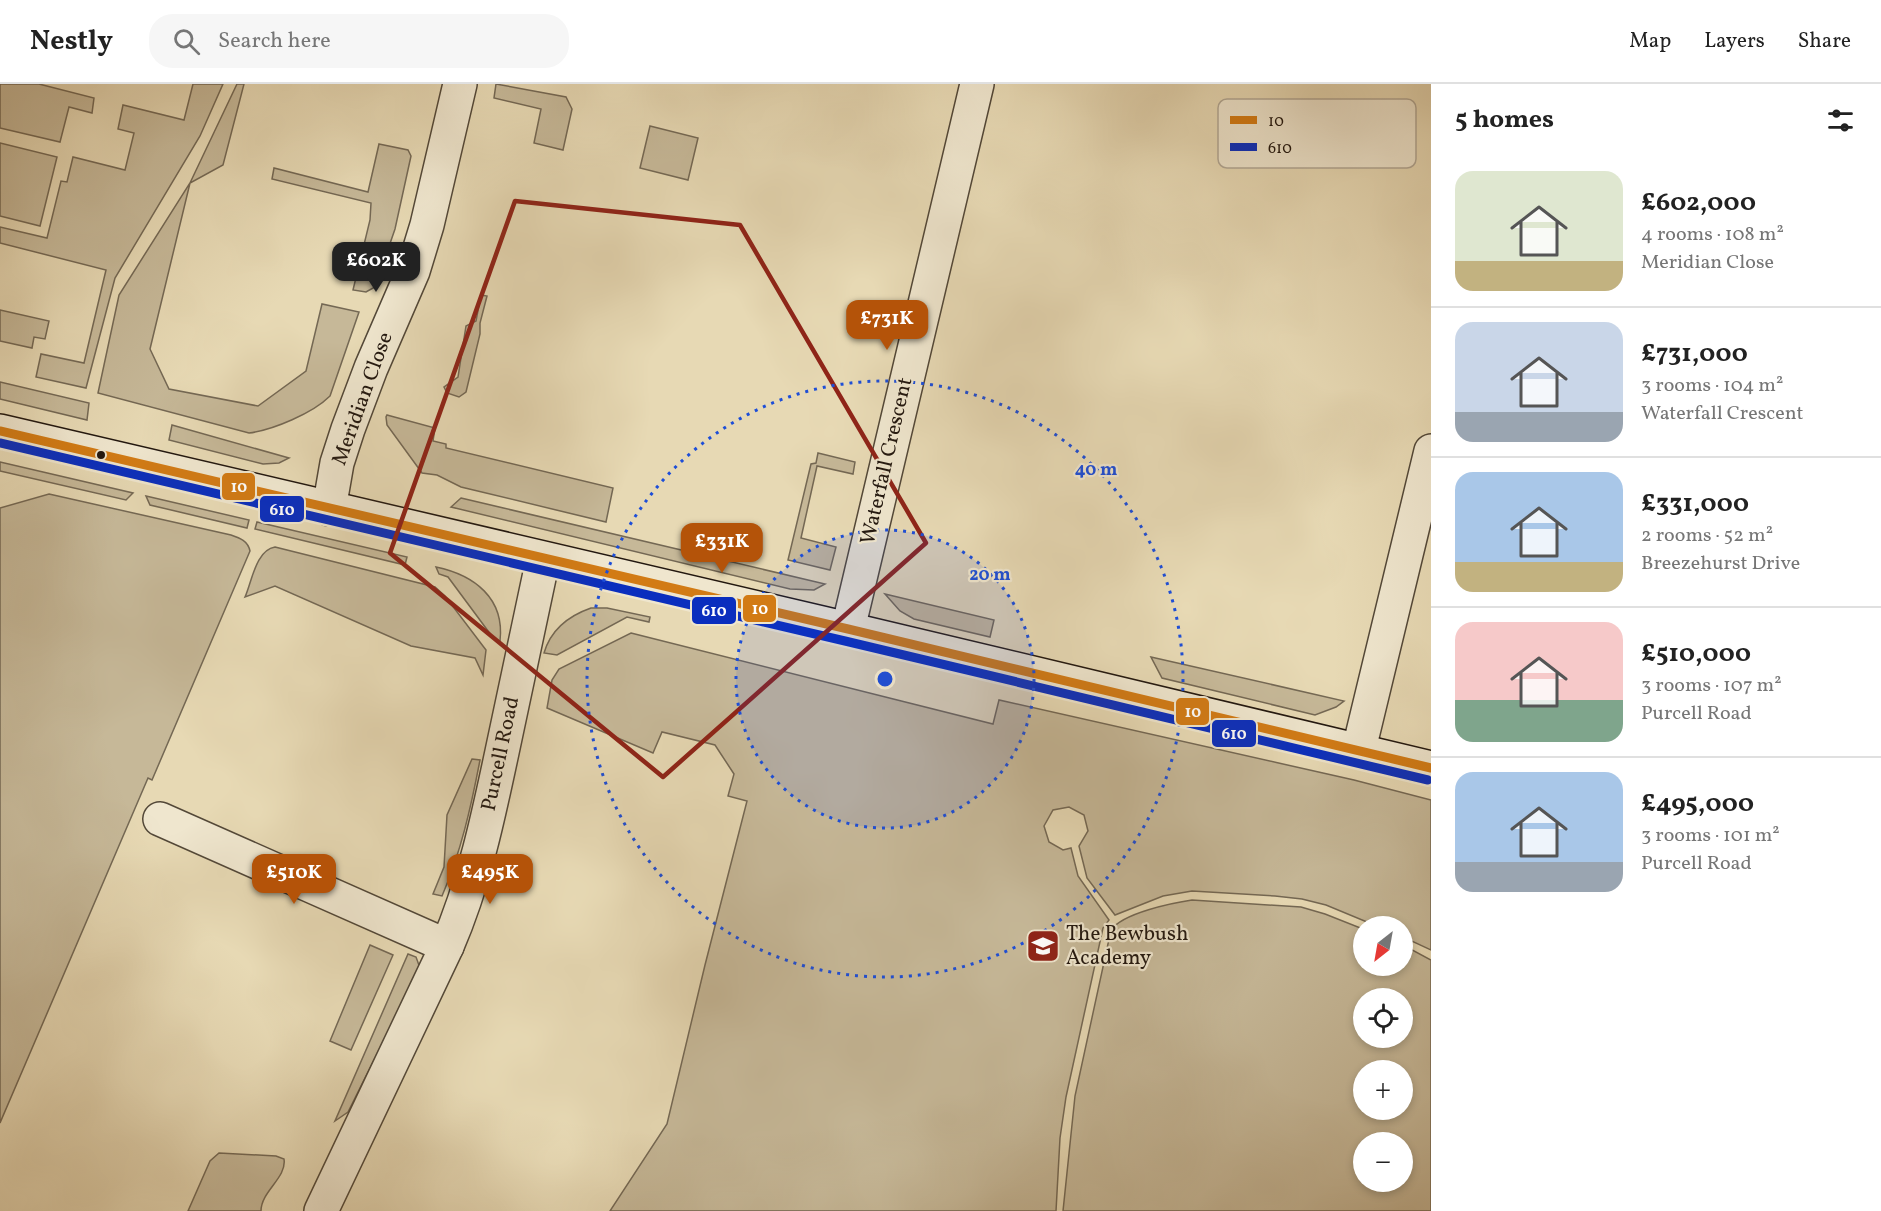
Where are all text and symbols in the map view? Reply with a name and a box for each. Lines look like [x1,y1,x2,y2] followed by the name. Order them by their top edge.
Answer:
[149,14,569,68] search box
[30,22,113,61] text: Nestly
[170,25,203,58] icon: search
[218,26,331,57] text: Search here
[1629,27,1671,56] text: Map
[1704,27,1765,56] text: Layers
[1798,27,1851,56] text: Share
[1218,99,1416,168] legend
[1455,102,1554,138] text: 5 homes
[1824,104,1857,137] icon: filters
[1268,111,1284,133] text: 10
[1268,138,1292,160] text: 610
[1641,185,1756,221] text: £602,000
[1503,195,1575,267] icon: home
[1641,221,1784,249] text: 4 rooms · 108 m²
[334,242,418,293] pin: £602K
[346,247,406,275] text: £602K
[1641,249,1774,277] text: Meridian Close
[845,300,929,351] pin: £731K
[860,305,914,333] text: £731K
[325,328,401,470] street label: Meridian Close
[1641,336,1748,372] text: £731,000
[1503,346,1575,418] icon: home
[1641,372,1783,400] text: 3 rooms · 104 m²
[854,375,920,547] street label: Waterfall Crescent
[1641,400,1804,428] text: Waterfall Crescent
[95,449,107,461] unlabelled marker
[1075,458,1117,483] text: 40 m
[221,472,256,501] line badge: 10
[231,477,247,499] text: 10
[1641,486,1749,522] text: £331,000
[259,495,305,523] line badge: 610
[1503,496,1575,568] icon: home
[269,500,295,522] text: 610
[1641,522,1773,550] text: 2 rooms · 52 m²
[680,523,764,574] pin: £331K
[695,528,749,556] text: £331K
[1641,550,1800,578] text: Breezehurst Drive
[969,563,1011,588] text: 20 m
[742,594,777,623] line badge: 10
[691,596,737,625] line badge: 610
[752,599,768,621] text: 10
[701,601,727,623] text: 610
[1641,636,1751,672] text: £510,000
[1503,646,1575,718] icon: home
[875,669,895,689] centre of rings
[1641,672,1782,700] text: 3 rooms · 107 m²
[475,694,527,814] street label: Purcell Road
[1175,697,1210,726] line badge: 10
[1641,700,1752,728] text: Purcell Road
[1185,702,1201,724] text: 10
[1211,719,1257,748] line badge: 610
[1221,724,1247,746] text: 610
[1641,786,1754,822] text: £495,000
[1503,796,1575,868] icon: home
[1641,822,1780,850] text: 3 rooms · 101 m²
[1641,850,1752,878] text: Purcell Road
[252,854,336,905] pin: £510K
[448,854,532,905] pin: £495K
[266,859,322,887] text: £510K
[461,859,519,887] text: £495K
[1353,916,1413,976] north arrow
[1353,916,1413,1192] map controls
[1066,920,1188,973] place label: The Bewbush Academy
[1025,928,1061,964] school or university icon: The Bewbush Academy
[1353,988,1413,1048] button: locate
[1353,1060,1413,1120] button: +
[1353,1132,1413,1192] button: −

